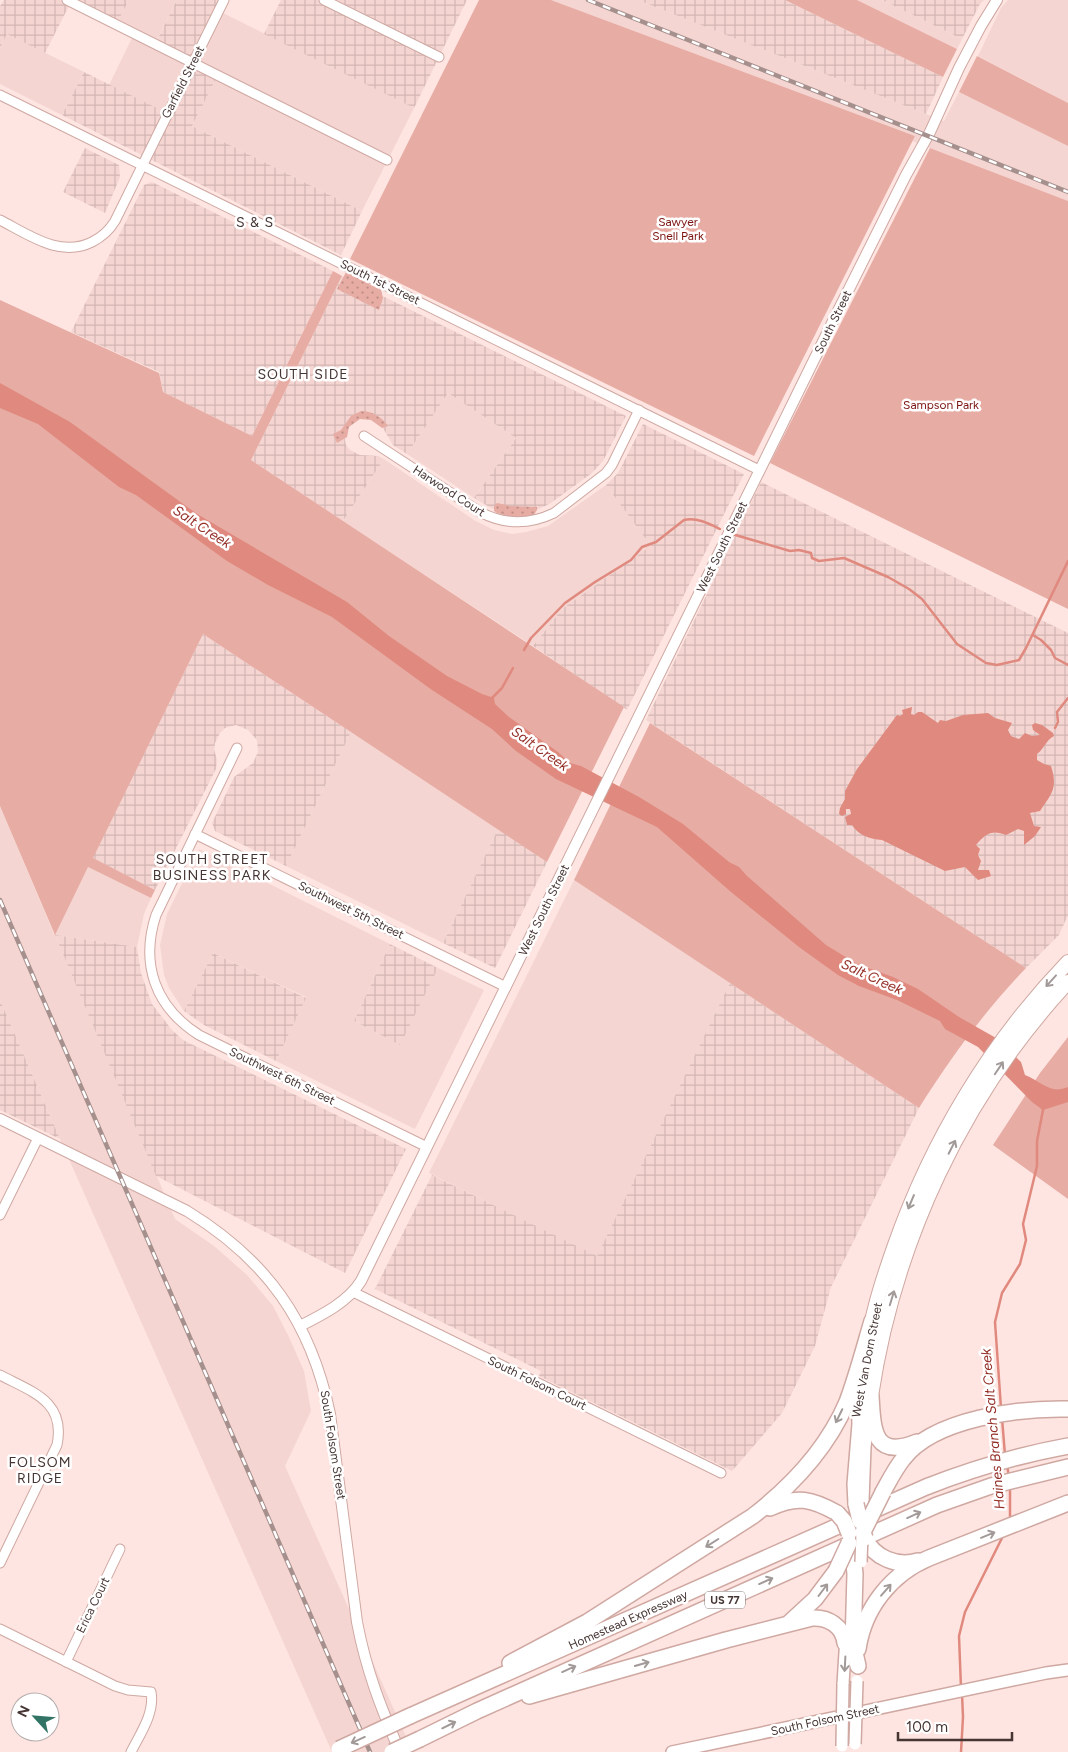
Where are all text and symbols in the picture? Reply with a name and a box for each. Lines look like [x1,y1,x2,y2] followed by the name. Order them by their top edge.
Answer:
[159,43,207,121] street label: Garfield Street
[236,214,274,231] district label: S & S
[652,215,704,243] park label: Sawyer Snell Park
[338,257,423,308] street label: South 1st Street
[812,288,855,356] street label: South Street
[257,366,349,383] district label: SOUTH SIDE
[903,398,979,412] park label: Sampson Park
[410,462,488,520] street label: Harwood Court
[694,499,750,595] street label: West South Street
[170,502,235,553] water label: Salt Creek
[508,723,573,776] water label: Salt Creek
[153,851,271,884] district label: SOUTH STREET BUSINESS PARK
[516,862,572,958] street label: West South Street
[296,878,407,942] street label: Southwest 5th Street
[839,955,906,999] water label: Salt Creek
[1045,974,1057,987] one-way arrow
[227,1044,337,1108] street label: Southwest 6th Street
[994,1061,1004,1075] one-way arrow
[948,1140,957,1155] one-way arrow
[906,1194,916,1209] one-way arrow
[888,1290,898,1306] one-way arrow
[849,1301,885,1419] street label: West Van Dorn Street
[977,1347,1009,1510] water label: Haines Branch Salt Creek
[485,1353,589,1413] street label: South Folsom Court
[317,1389,349,1501] street label: South Folsom Street
[834,1409,844,1424] one-way arrow
[8,1454,72,1487] district label: FOLSOM RIDGE
[906,1510,921,1520] one-way arrow
[980,1529,995,1539] one-way arrow
[705,1538,719,1548] one-way arrow
[73,1574,113,1635] street label: Erica Court
[758,1576,773,1586] one-way arrow
[880,1583,891,1596] one-way arrow
[817,1584,828,1597] one-way arrow
[566,1587,690,1653] street label: Homestead Expressway
[705,1592,745,1608] road number: US 77
[840,1655,849,1671] one-way arrow
[633,1658,649,1668] one-way arrow
[561,1664,576,1674] one-way arrow
[10,1692,60,1742] north arrow
[769,1702,881,1738] street label: South Folsom Street
[14,1703,34,1720] text: N
[898,1710,1012,1742] scale bar
[906,1718,948,1736] text: 100 m
[441,1720,456,1730] one-way arrow
[351,1735,366,1745] one-way arrow

